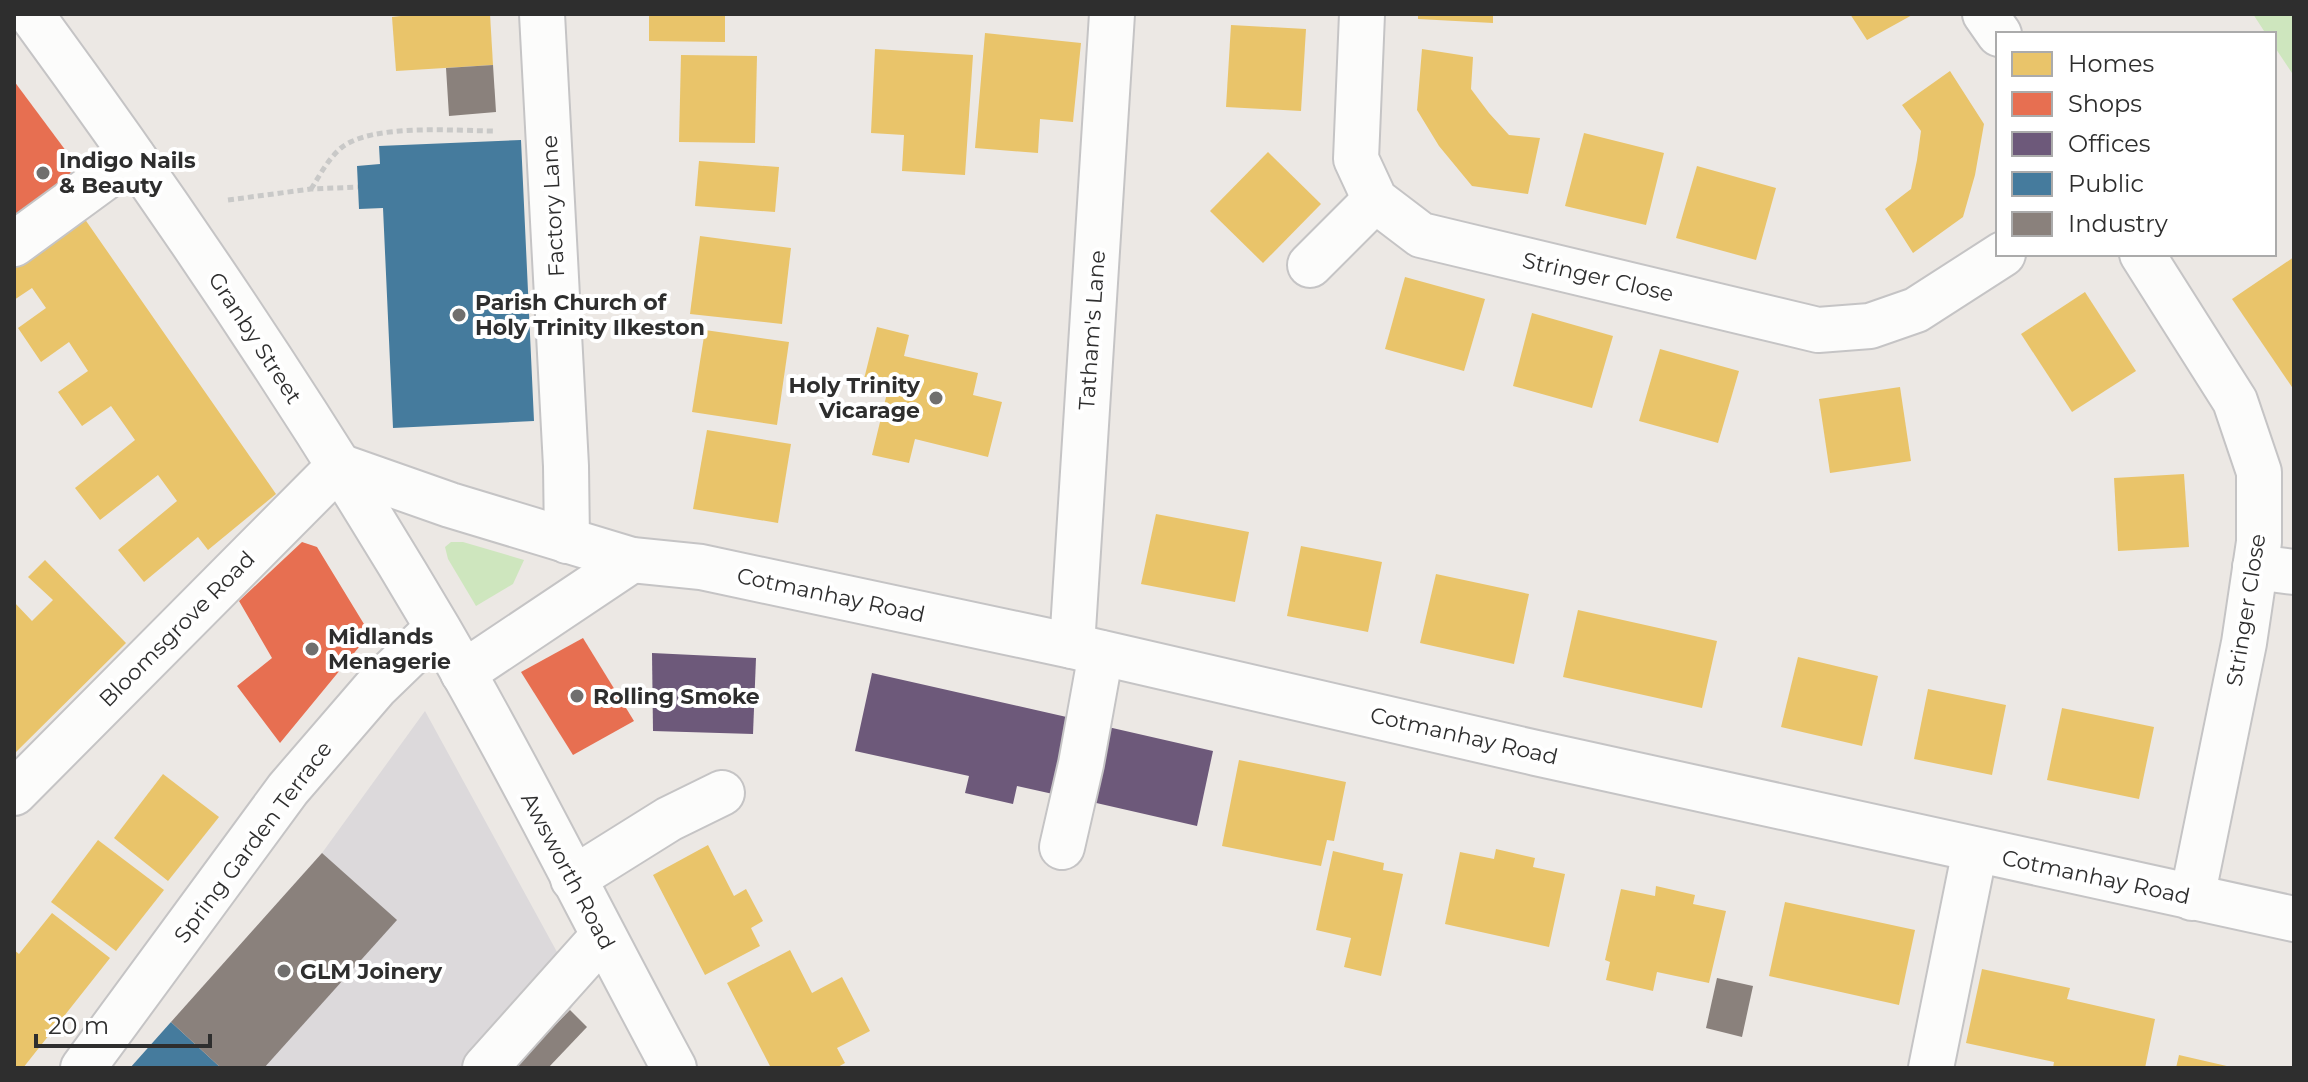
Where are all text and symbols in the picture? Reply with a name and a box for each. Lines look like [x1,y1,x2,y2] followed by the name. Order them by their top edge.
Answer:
[1996,32,2276,256] legend
[2068,49,2154,78] text: Homes
[2068,89,2142,118] text: Shops
[2068,129,2150,158] text: Offices
[536,135,570,277] street label: Factory Lane
[59,147,196,199] place label: Indigo Nails & Beauty
[34,164,52,182] marker: Indigo Nails & Beauty
[2068,169,2144,198] text: Public
[2068,209,2168,238] text: Industry
[1520,247,1676,307] street label: Stringer Close
[1073,249,1111,411] street label: Tatham's Lane
[202,267,308,409] street label: Granby Street
[475,289,705,341] place label: Parish Church of Holy Trinity Ilkeston
[450,306,468,324] marker: Parish Church of Holy Trinity Ilkeston
[788,372,921,424] place label: Holy Trinity Vicarage
[927,389,945,407] marker: Holy Trinity Vicarage
[2221,532,2271,688] street label: Stringer Close
[93,545,261,713] street label: Bloomsgrove Road
[734,562,928,628] street label: Cotmanhay Road
[328,623,451,675] place label: Midlands Menagerie
[303,640,321,658] marker: Midlands Menagerie
[593,683,760,710] place label: Rolling Smoke
[568,687,586,705] marker: Rolling Smoke
[1368,701,1560,771] street label: Cotmanhay Road
[168,736,338,948] street label: Spring Garden Terrace
[515,788,621,954] street label: Awsworth Road
[1999,844,2193,910] street label: Cotmanhay Road
[300,958,443,985] place label: GLM Joinery
[275,962,293,980] marker: GLM Joinery
[36,998,210,1048] scale bar
[48,1011,109,1040] text: 20 m

